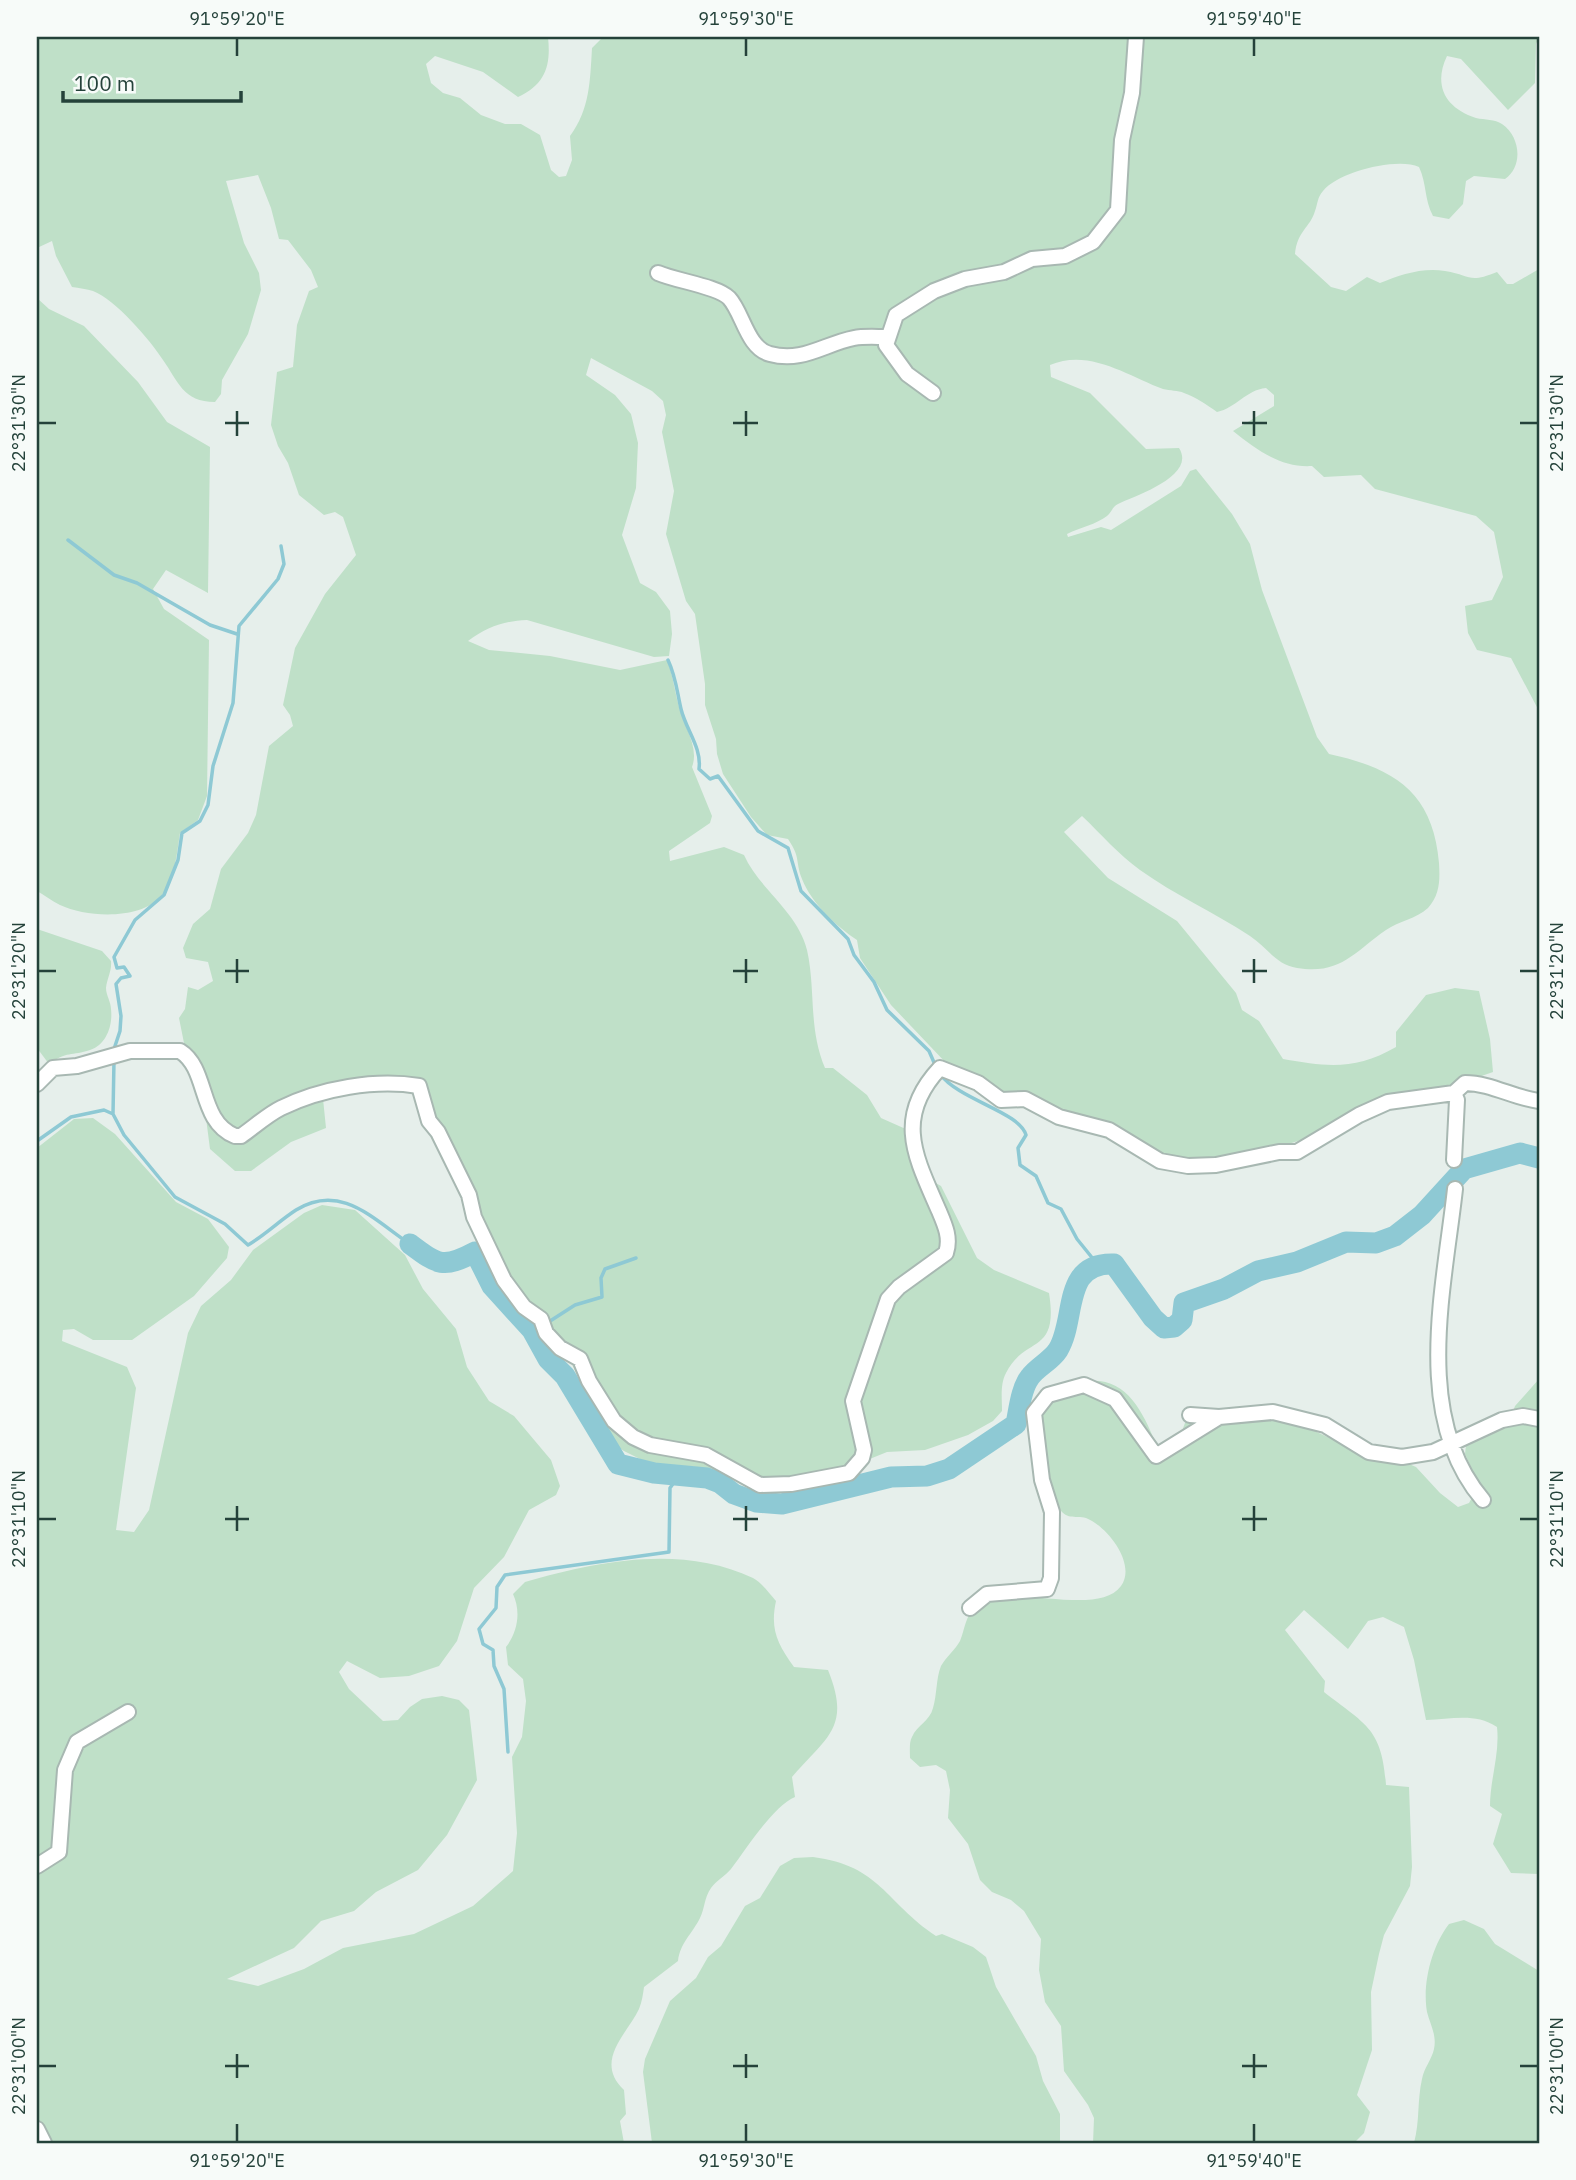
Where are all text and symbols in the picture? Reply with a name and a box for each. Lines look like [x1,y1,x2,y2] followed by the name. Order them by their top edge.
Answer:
[189,7,285,30] text: 91°59'20"E
[698,7,794,30] text: 91°59'30"E
[1206,7,1302,30] text: 91°59'40"E
[63,60,242,104] scale bar
[74,69,135,97] text: 100 m
[7,374,30,472] text: 22°31'30"N
[1545,374,1568,472] text: 22°31'30"N
[7,922,30,1020] text: 22°31'20"N
[1545,922,1568,1020] text: 22°31'20"N
[7,1470,30,1568] text: 22°31'10"N
[1545,1470,1568,1568] text: 22°31'10"N
[7,2017,30,2115] text: 22°31'00"N
[1545,2017,1568,2115] text: 22°31'00"N
[189,2149,285,2172] text: 91°59'20"E
[698,2149,794,2172] text: 91°59'30"E
[1206,2149,1302,2172] text: 91°59'40"E

